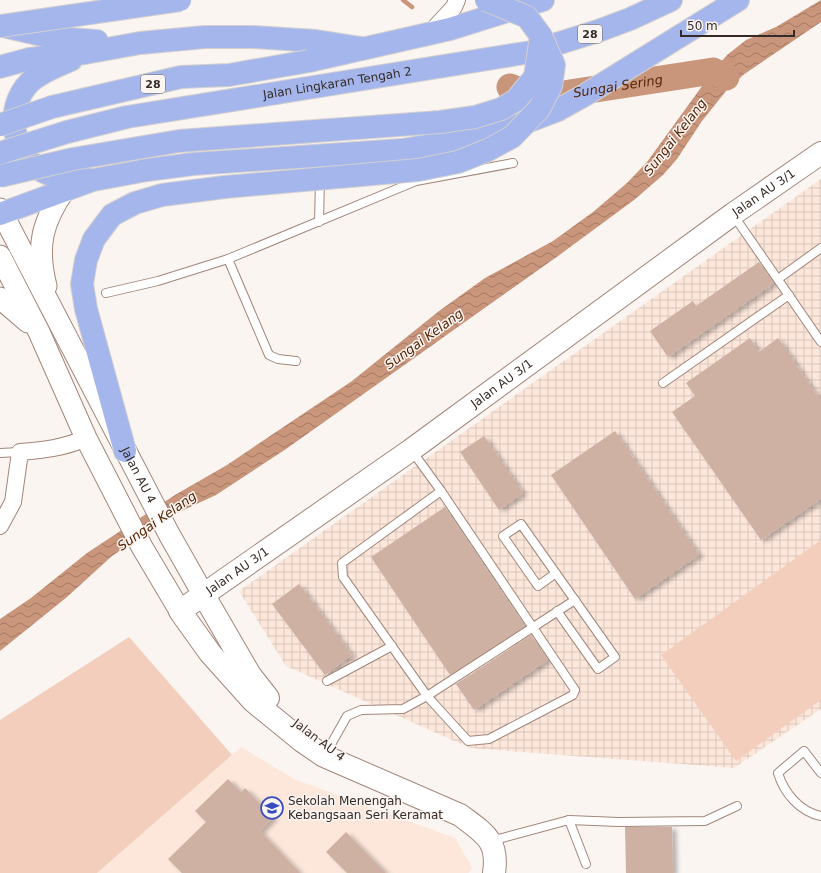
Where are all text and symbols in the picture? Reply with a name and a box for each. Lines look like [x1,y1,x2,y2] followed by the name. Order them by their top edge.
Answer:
[681,12,794,38] scale bar
[687,19,718,33] text: 50 m
[578,25,602,43] road number: 28
[261,64,413,102] street label: Jalan Lingkaran Tengah 2
[572,71,664,100] water label: Sungai Sering
[141,75,165,93] road number: 28
[641,96,709,178] water label: Sungai Kelang
[729,166,798,220] street label: Jalan AU 3/1
[382,306,466,372] water label: Sungai Kelang
[467,356,535,411] street label: Jalan AU 3/1
[118,444,159,506] street label: Jalan AU 4
[115,488,199,554] water label: Sungai Kelang
[203,544,272,598] street label: Jalan AU 3/1
[289,715,348,764] street label: Jalan AU 4
[288,794,443,822] place label: Sekolah Menengah Kebangsaan Seri Keramat
[259,795,285,821] school or university icon: Sekolah Menengah Kebangsaan Seri Keramat

